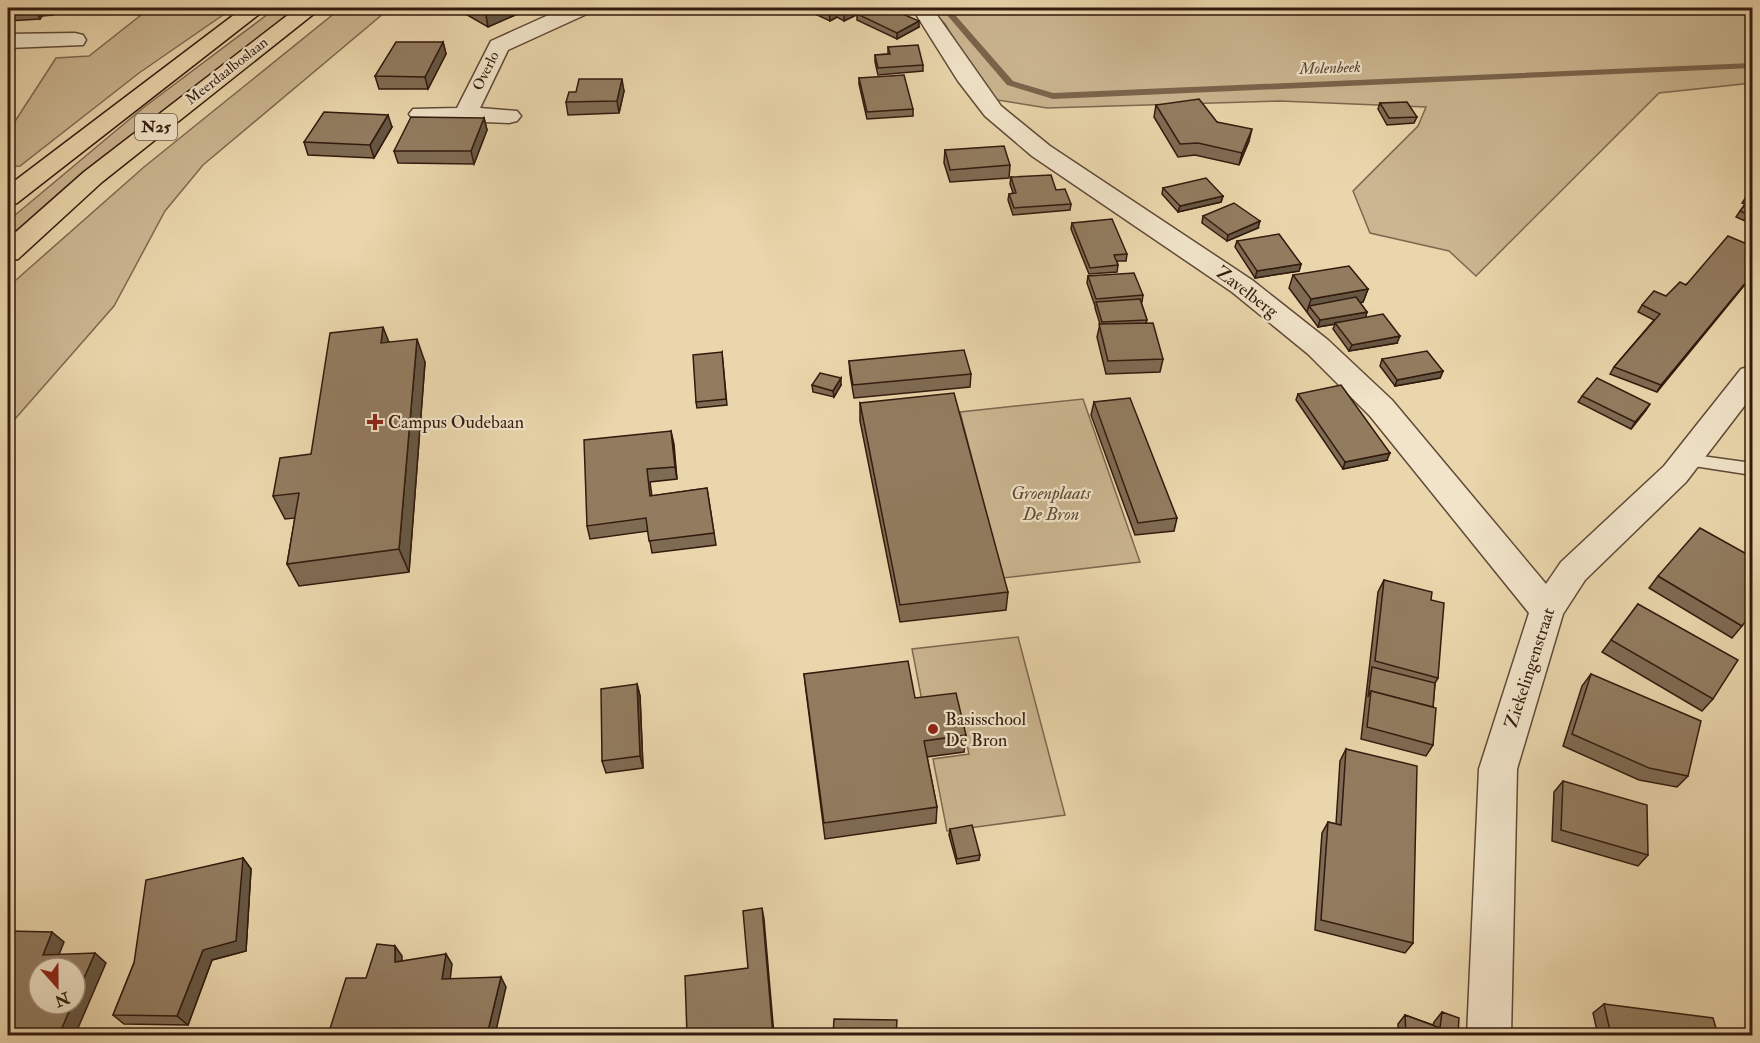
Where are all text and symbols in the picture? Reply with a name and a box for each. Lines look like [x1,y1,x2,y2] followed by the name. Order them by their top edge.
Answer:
[182,33,272,109] street label: Meerdaalboslaan
[468,48,504,94] street label: Overlo
[1298,57,1361,79] water label: Molenbeek
[135,114,177,140] road number: N25
[1211,261,1284,324] street label: Zavelberg
[388,411,524,434] place label: Campus Oudebaan
[366,413,384,431] marker: Campus Oudebaan
[1011,482,1092,526] park label: Groenplaats De Bron
[1500,605,1560,731] street label: Ziekelingenstraat
[945,708,1026,752] place label: Basisschool De Bron
[926,722,940,736] marker: Basisschool De Bron
[27,956,87,1016] north arrow
[51,987,73,1011] text: N

